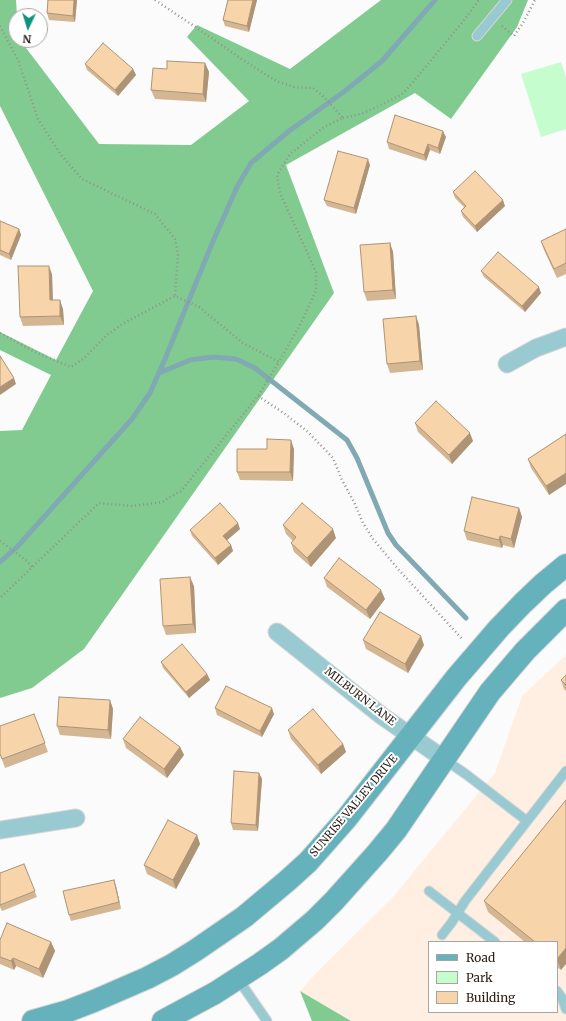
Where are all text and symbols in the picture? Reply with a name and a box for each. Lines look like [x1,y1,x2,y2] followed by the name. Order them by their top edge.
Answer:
[8,8,48,48] north arrow
[22,32,32,46] text: N
[322,665,398,729] street label: MILBURN LANE
[307,752,401,860] street label: SUNRISE VALLEY DRIVE
[428,941,558,1013] legend
[466,950,495,965] text: Road
[466,970,493,985] text: Park
[466,990,515,1005] text: Building

